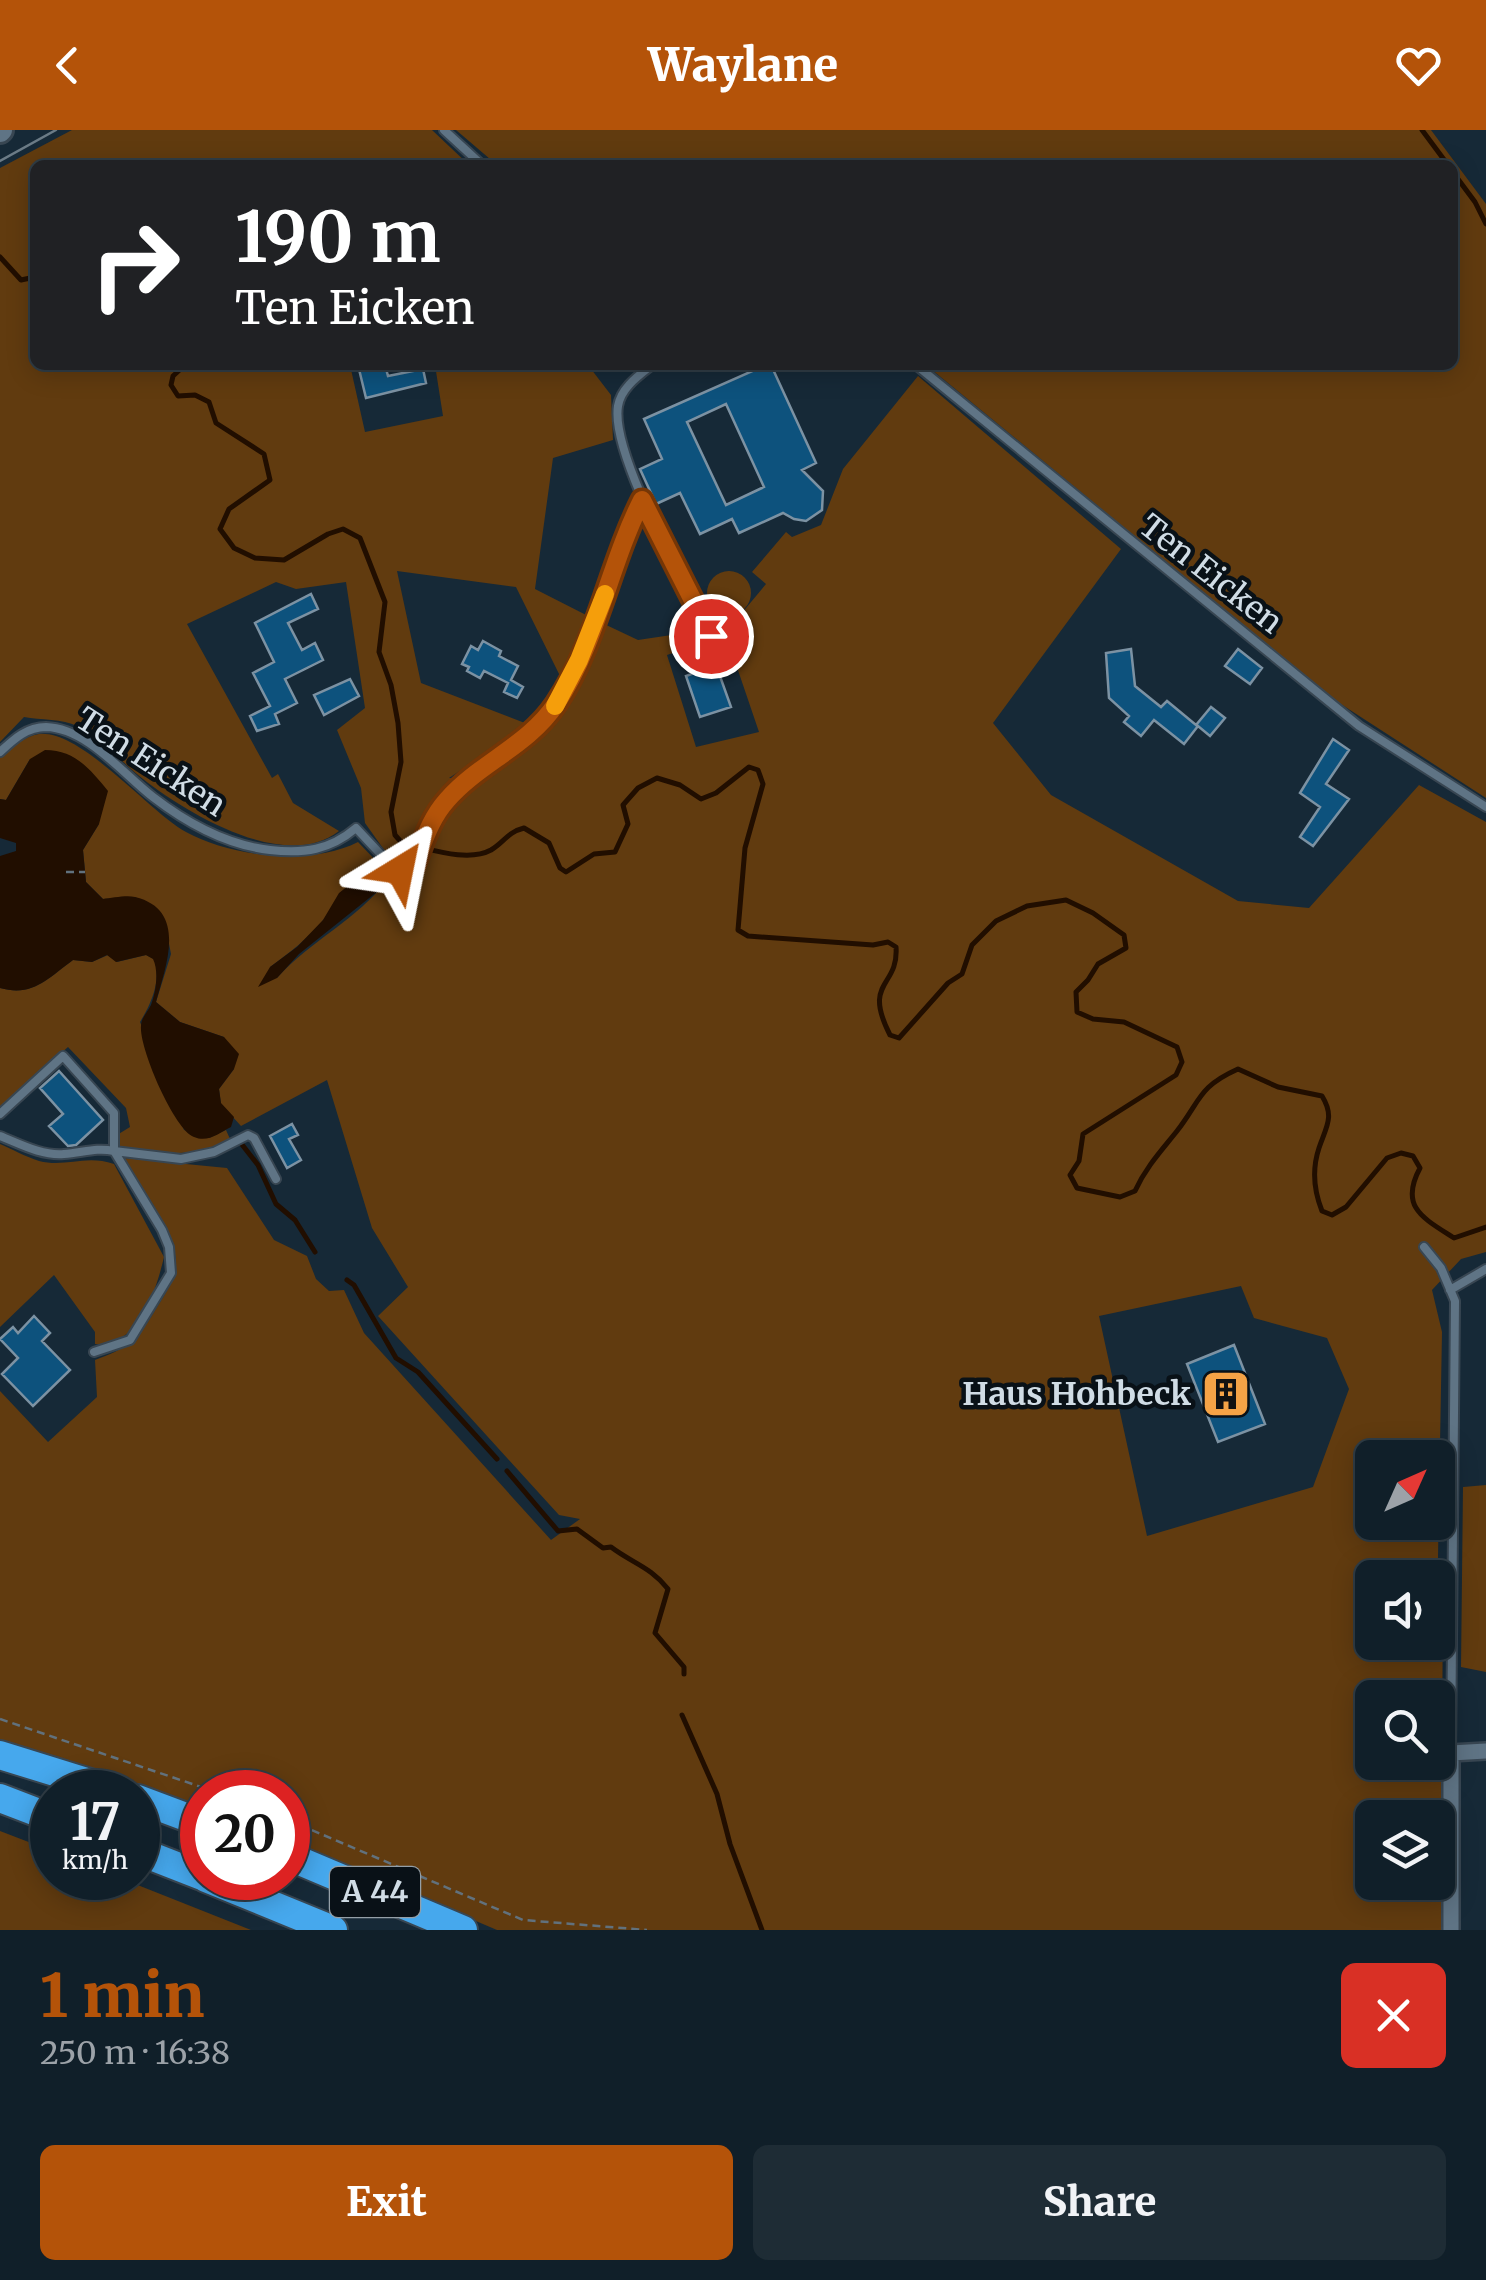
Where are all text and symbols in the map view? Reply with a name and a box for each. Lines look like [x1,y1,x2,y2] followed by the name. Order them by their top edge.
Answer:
[648,37,838,93] text: Waylane
[40,38,95,93] icon: back
[1391,38,1446,93] icon: heart
[235,193,441,281] text: 190 m
[70,200,200,330] icon: right
[235,280,475,336] text: Ten Eicken
[1132,506,1290,642] street label: Ten Eicken
[669,594,754,679] pin
[684,609,739,664] icon: arrive
[69,699,233,825] street label: Ten Eicken
[348,818,452,922] position arrow
[1200,1368,1252,1420] building icon: Haus Hohbeck
[962,1374,1191,1414] place label: Haus Hohbeck
[1355,1440,1455,1540] north arrow
[1355,1440,1455,1900] map controls
[1355,1560,1455,1660] button: sound
[1355,1680,1455,1780] button: search
[180,1770,310,1900] speed limit sign: 20
[70,1791,120,1854] text: 17
[1355,1800,1455,1900] button: layers
[62,1844,128,1876] text: km/h
[330,1867,420,1917] road number: A 44
[40,1958,204,2033] text: 1 min
[1341,1963,1446,2068] button: close
[40,2033,230,2073] text: 250 m · 16:38
[40,2145,733,2260] button: Exit
[753,2145,1446,2260] button: Share

